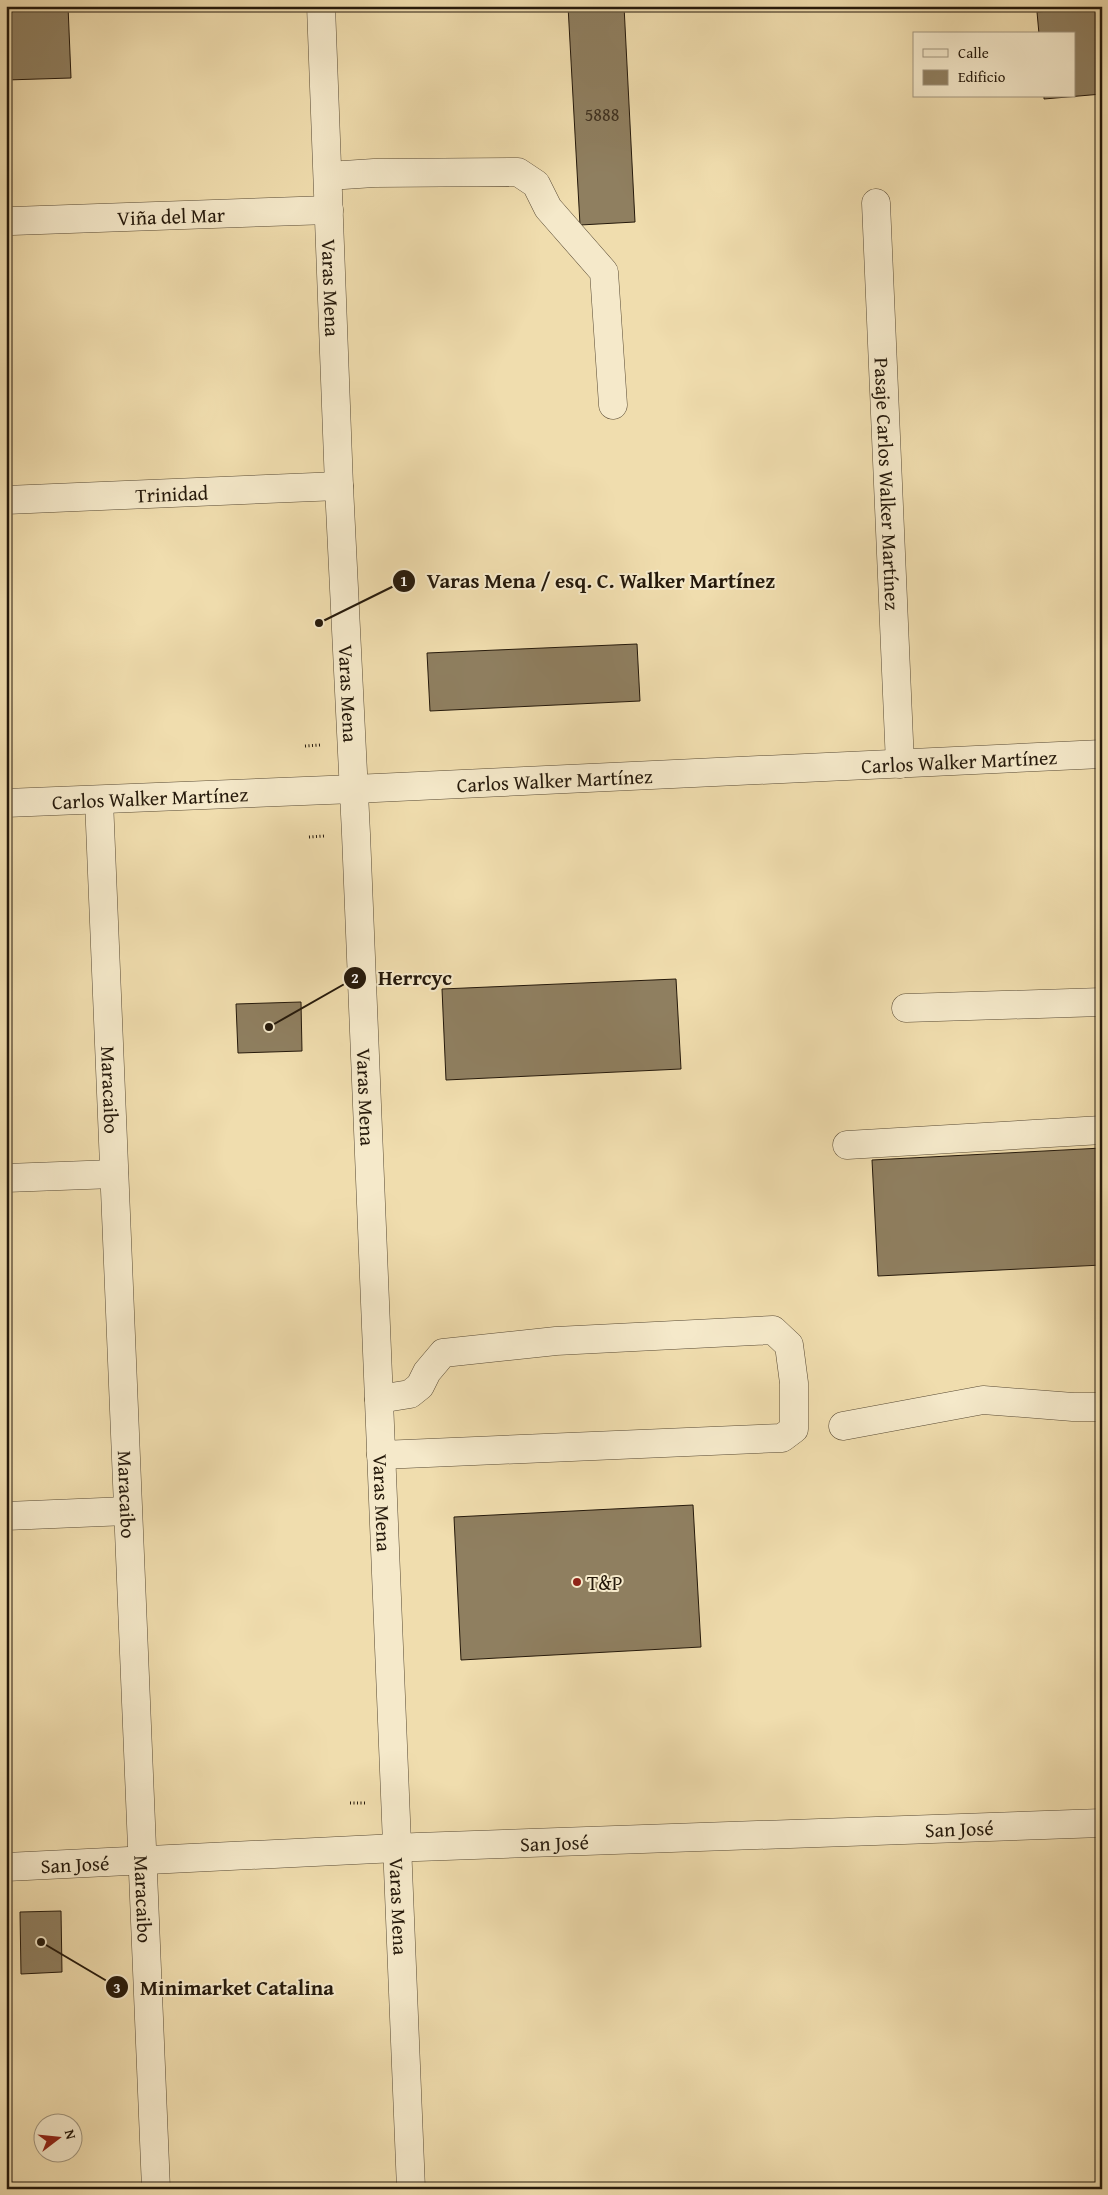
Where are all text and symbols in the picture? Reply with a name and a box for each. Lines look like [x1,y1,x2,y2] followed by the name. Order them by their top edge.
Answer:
[913,32,1076,98] legend
[958,42,989,63] text: Calle
[958,66,1006,87] text: Edificio
[585,101,619,128] house number: 5888
[116,199,225,232] street label: Viña del Mar
[315,238,348,338] street label: Varas Mena
[868,357,908,611] street label: Pasaje Carlos Walker Martínez
[135,477,209,509] street label: Trinidad
[392,563,785,599] callout: Varas Mena / esq. C. Walker Martínez
[427,565,775,596] text: Varas Mena / esq. C. Walker Martínez
[400,570,408,591] text: 1
[332,644,366,743] street label: Varas Mena
[860,742,1058,780] street label: Carlos Walker Martínez
[456,761,653,799] street label: Carlos Walker Martínez
[51,779,249,816] street label: Carlos Walker Martínez
[343,960,462,996] callout: Herrcyc
[378,962,452,993] text: Herrcyc
[351,967,359,988] text: 2
[95,1045,127,1134] street label: Maracaibo
[350,1048,383,1147] street label: Varas Mena
[111,1450,144,1539] street label: Maracaibo
[367,1453,400,1553] street label: Varas Mena
[587,1568,622,1597] place label: T&P
[571,1576,583,1588] marker: T&P
[924,1812,994,1844] street label: San José
[520,1826,589,1858] street label: San José
[40,1847,110,1880] street label: San José
[128,1855,160,1944] street label: Maracaibo
[383,1857,416,1956] street label: Varas Mena
[105,1969,344,2005] callout: Minimarket Catalina
[140,1972,334,2003] text: Minimarket Catalina
[113,1977,121,1998] text: 3
[32,2112,82,2162] north arrow
[60,2127,82,2142] text: N

